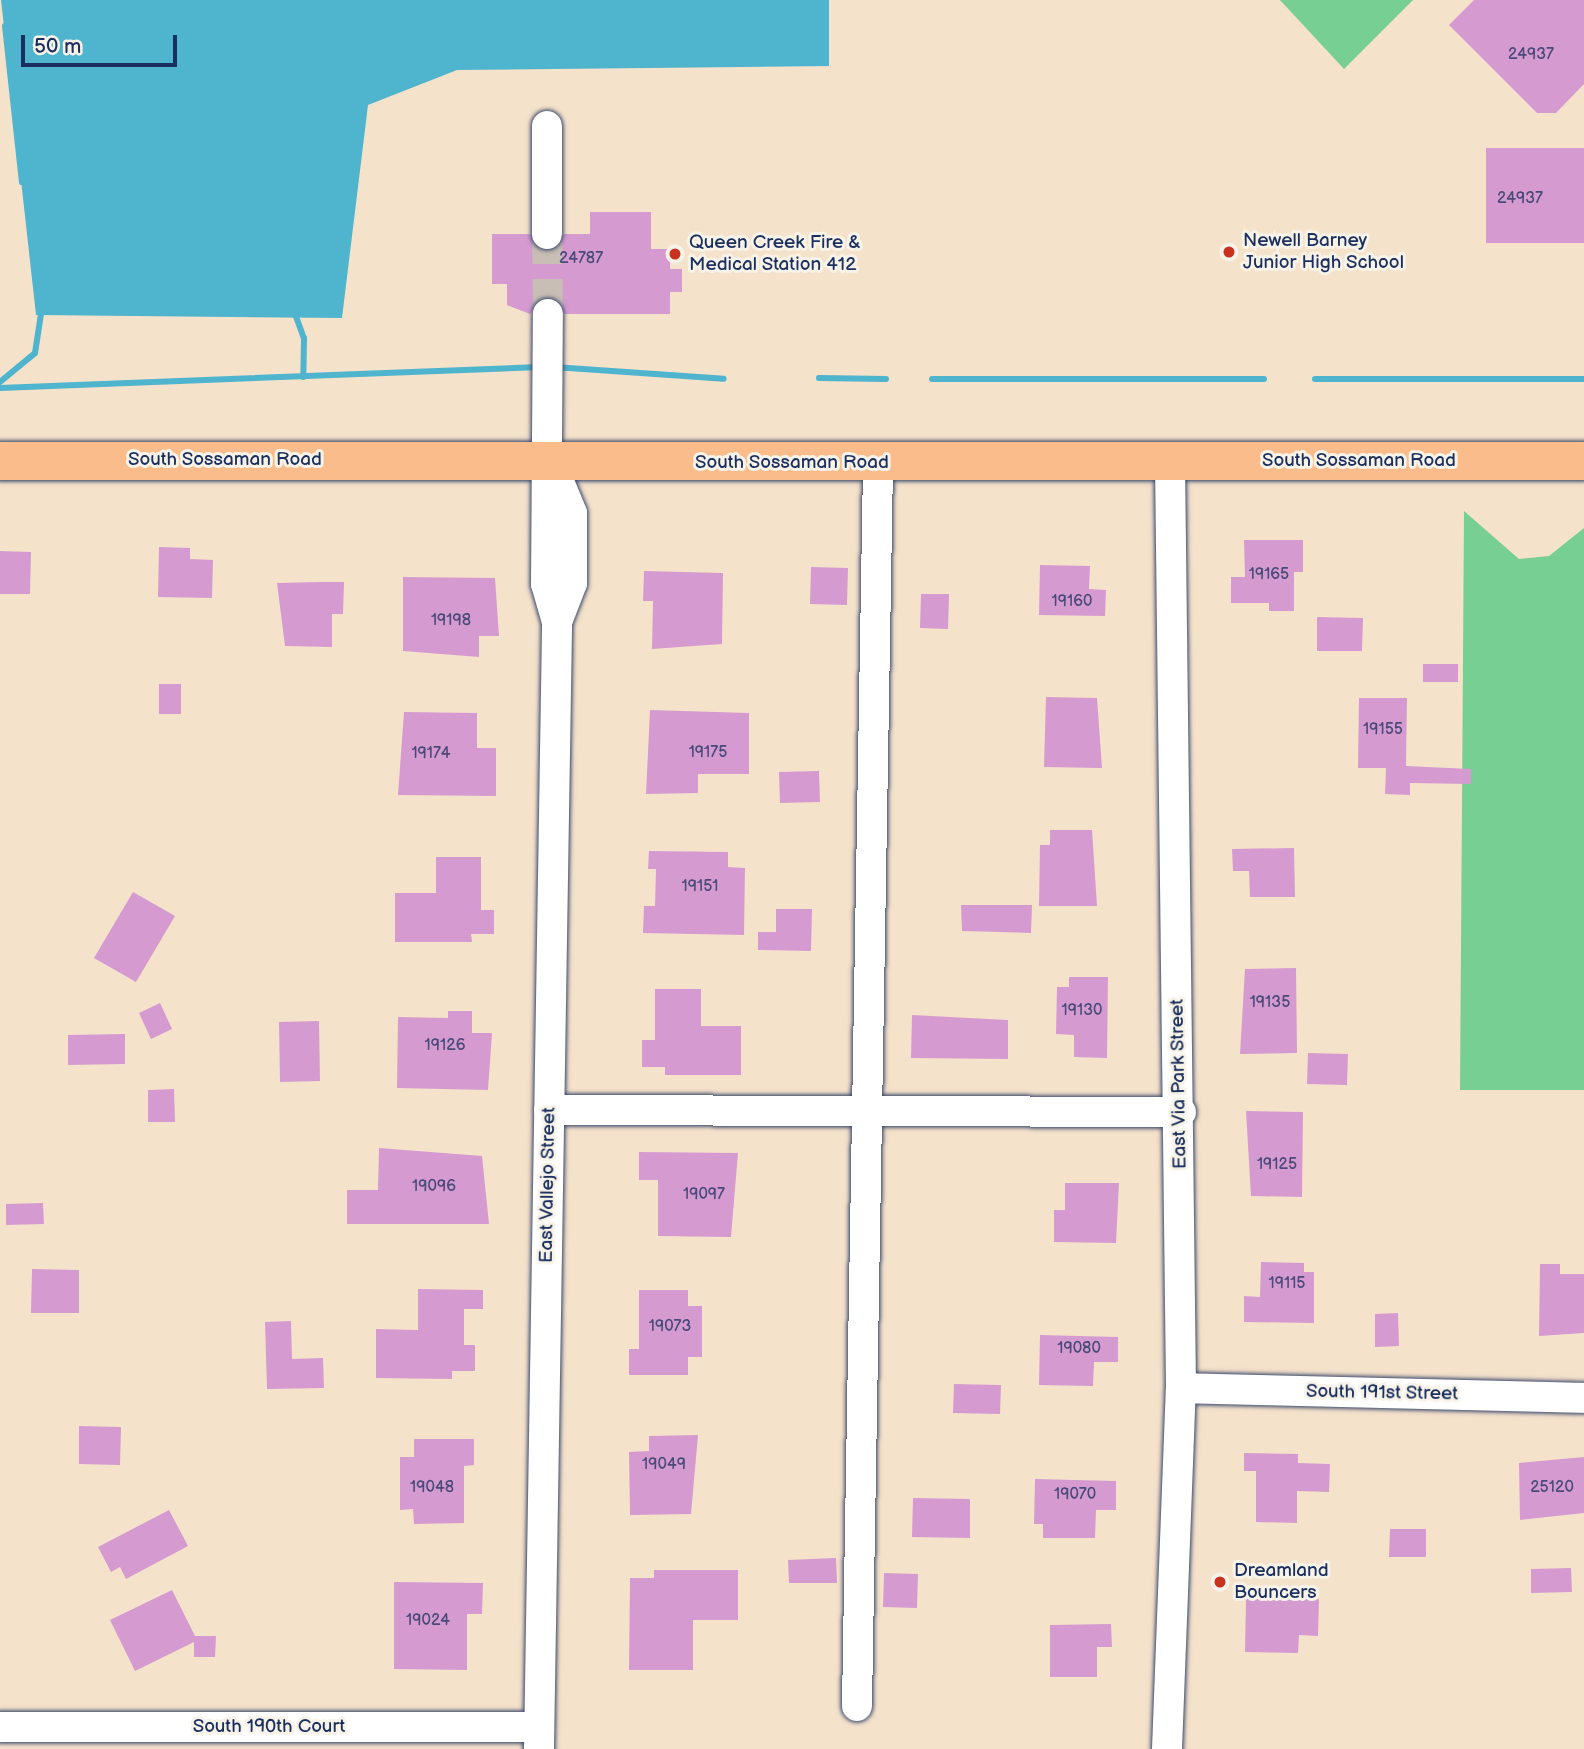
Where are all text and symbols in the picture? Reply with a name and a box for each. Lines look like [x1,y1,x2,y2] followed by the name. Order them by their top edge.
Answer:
[24,21,180,65] scale bar
[34,34,81,59] text: 50 m
[1508,45,1554,65] house number: 24937
[1497,189,1543,209] house number: 24937
[1243,230,1404,274] place label: Newell Barney Junior High School
[689,232,861,276] place label: Queen Creek Fire & Medical Station 412
[1221,244,1237,260] marker: Newell Barney Junior High School
[667,246,683,262] marker: Queen Creek Fire & Medical Station 412
[559,249,603,269] house number: 24787
[128,449,322,471] street label: South Sossaman Road
[1262,450,1456,472] street label: South Sossaman Road
[695,452,889,474] street label: South Sossaman Road
[1249,565,1289,585] house number: 19165
[1052,592,1092,612] house number: 19160
[431,611,471,631] house number: 19198
[1363,720,1403,740] house number: 19155
[689,743,727,763] house number: 19175
[411,744,451,764] house number: 19174
[682,877,718,897] house number: 19151
[1250,993,1290,1013] house number: 19135
[1166,998,1192,1170] street label: East Via Park Street
[1062,1001,1102,1021] house number: 19130
[425,1036,465,1056] house number: 19126
[535,1106,561,1264] street label: East Vallejo Street
[1257,1155,1297,1175] house number: 19125
[412,1177,456,1197] house number: 19096
[683,1185,725,1205] house number: 19097
[1269,1274,1305,1294] house number: 19115
[649,1317,691,1337] house number: 19073
[1057,1339,1101,1359] house number: 19080
[1306,1380,1458,1406] street label: South 191st Street
[642,1455,686,1475] house number: 19049
[410,1478,454,1498] house number: 19048
[1530,1478,1574,1498] house number: 25120
[1054,1485,1096,1505] house number: 19070
[1234,1560,1329,1604] place label: Dreamland Bouncers
[1212,1574,1228,1590] marker: Dreamland Bouncers
[406,1611,450,1631] house number: 19024
[193,1716,345,1738] street label: South 190th Court

